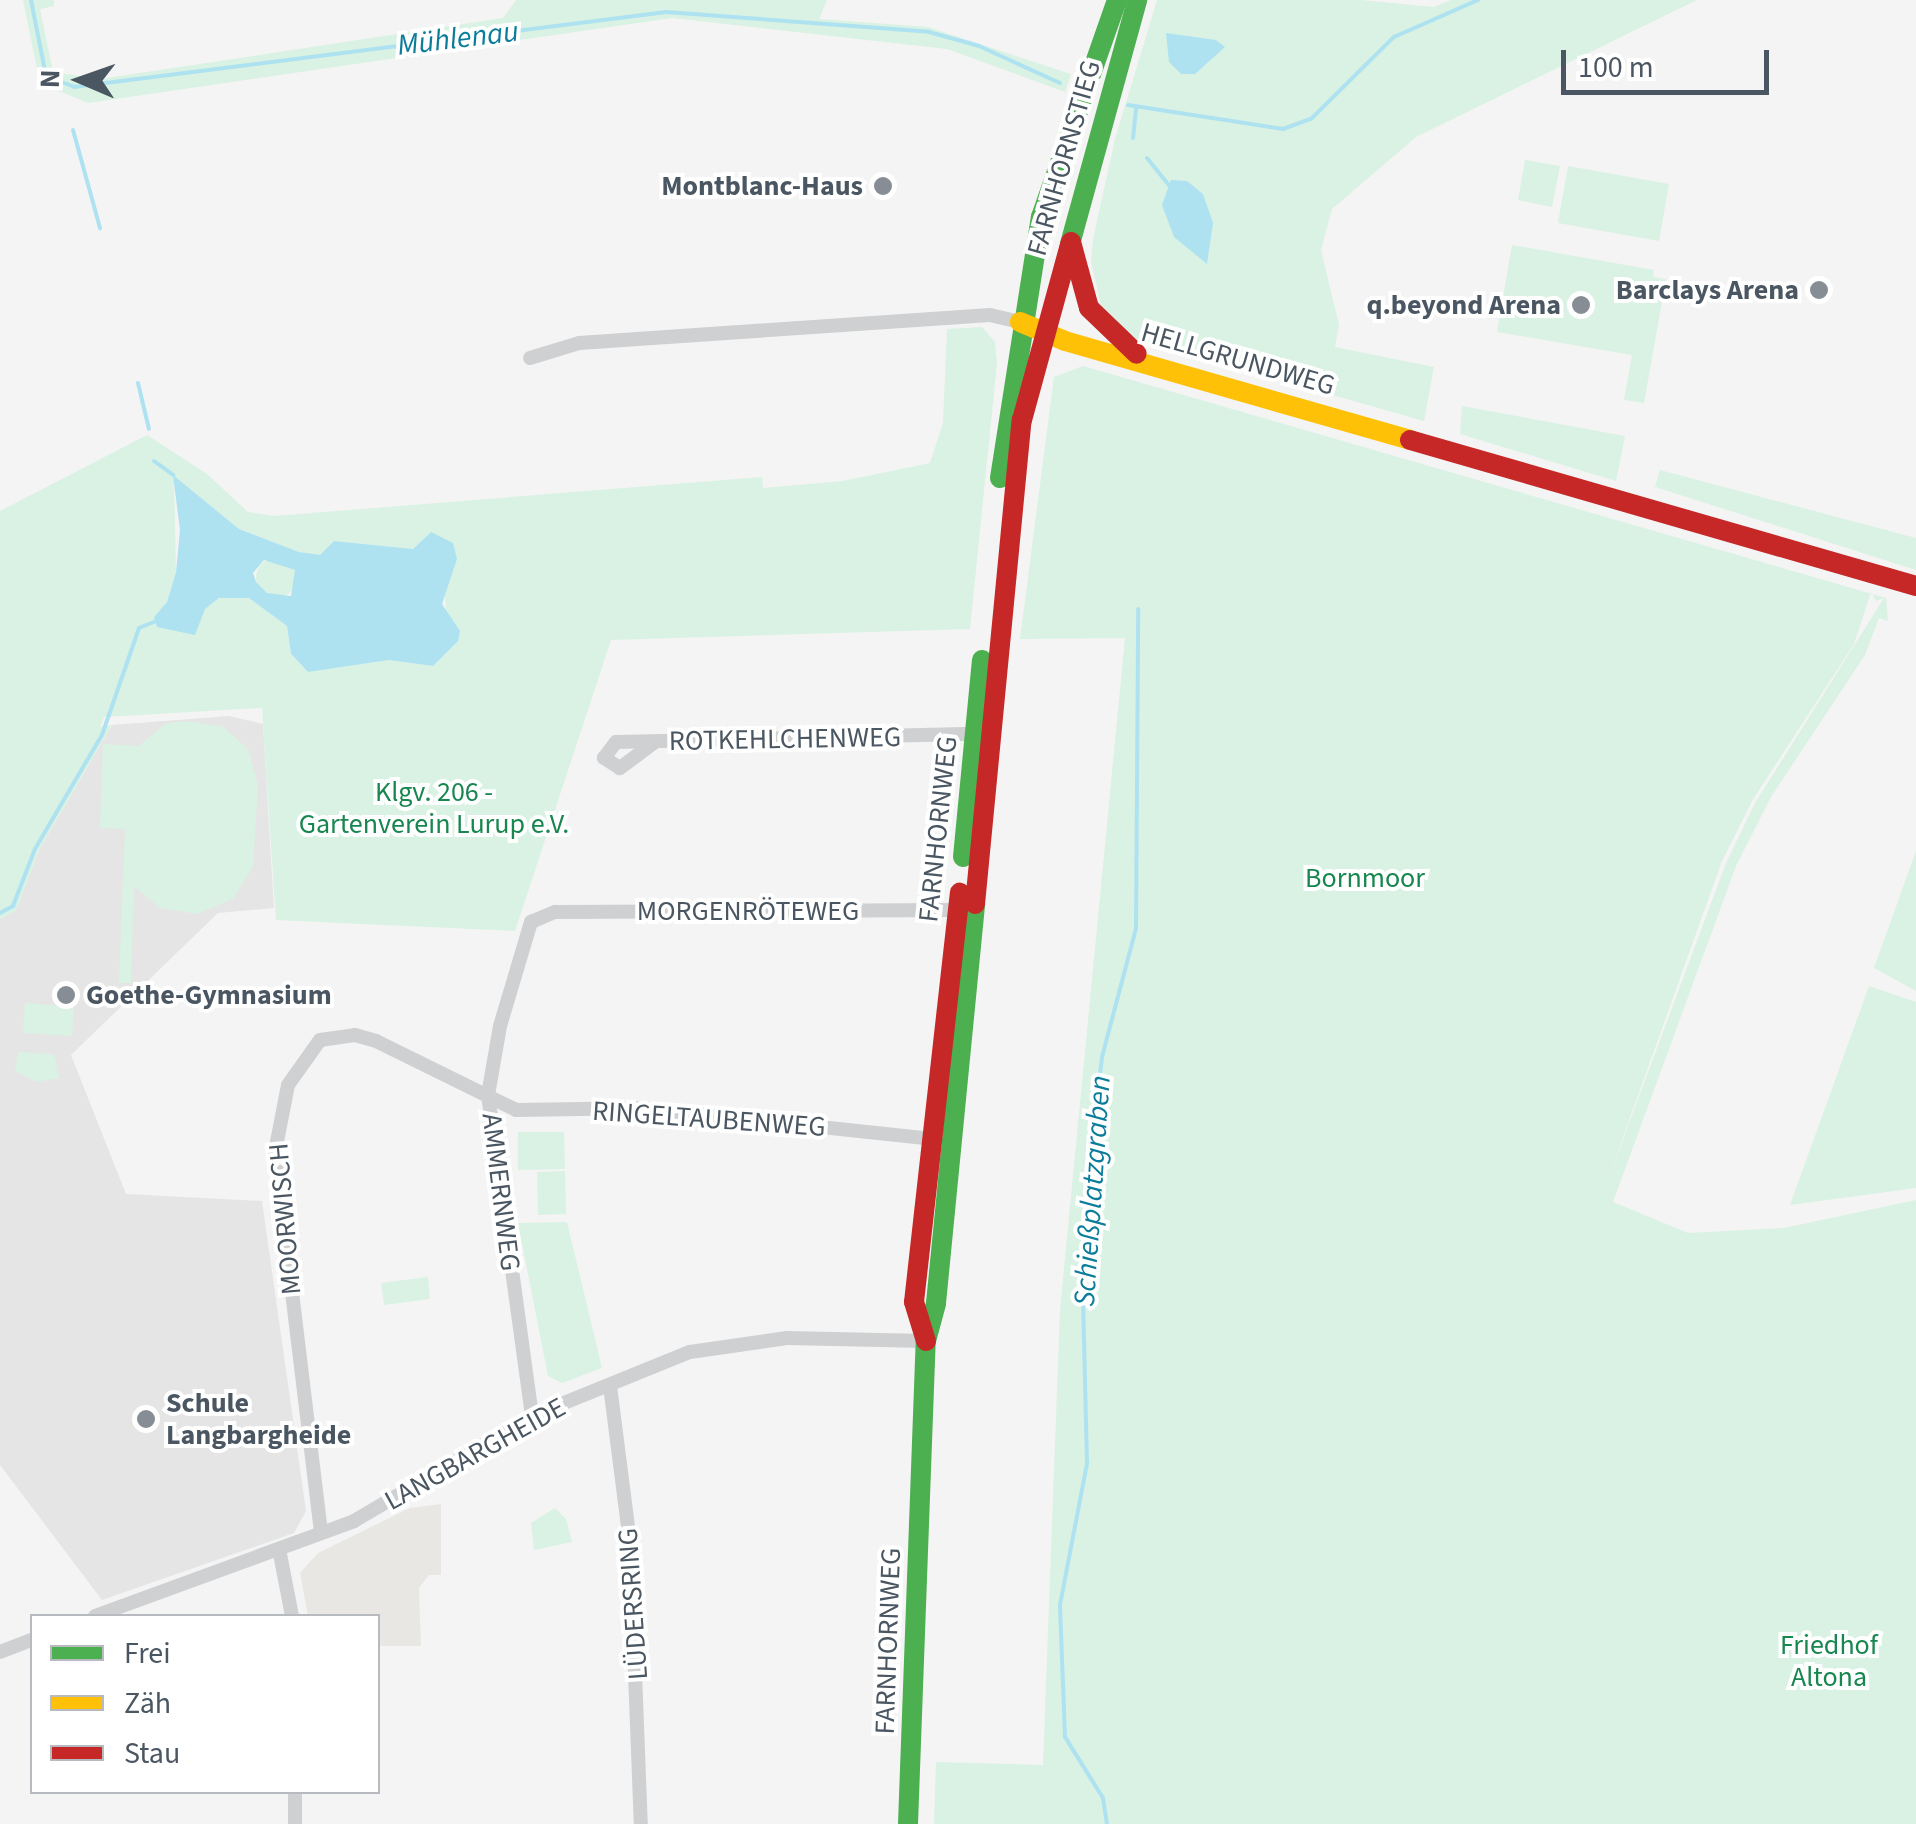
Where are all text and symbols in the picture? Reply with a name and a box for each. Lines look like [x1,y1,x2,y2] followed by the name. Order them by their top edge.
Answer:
[395,14,521,64] water label: Mühlenau
[30,30,130,130] north arrow
[1566,30,1774,92] scale bar
[1578,46,1654,89] text: 100 m
[1020,56,1108,260] street label: FARNHORNSTIEG
[30,69,70,89] text: N
[661,169,863,203] place label: Montblanc-Haus
[872,175,894,197] marker: Montblanc-Haus
[1616,273,1799,307] place label: Barclays Arena
[1808,279,1830,301] marker: Barclays Arena
[1366,288,1561,322] place label: q.beyond Arena
[1570,294,1592,316] marker: q.beyond Arena
[1137,315,1339,403] street label: HELLGRUNDWEG
[669,720,901,758] street label: ROTKEHLCHENWEG
[912,734,964,924] street label: FARNHORNWEG
[299,775,569,841] park label: Klgv. 206 - Gartenverein Lurup e.V.
[1305,861,1425,895] park label: Bornmoor
[637,894,859,928] street label: MORGENRÖTEWEG
[86,978,332,1012] place label: Goethe-Gymnasium
[55,984,77,1006] marker: Goethe-Gymnasium
[1067,1074,1119,1308] water label: Schießplatzgraben
[591,1094,827,1144] street label: RINGELTAUBENWEG
[475,1111,527,1273] street label: AMMERNWEG
[262,1142,308,1296] street label: MOORWISCH
[166,1386,351,1452] place label: Schule Langbargheide
[379,1390,571,1518] street label: LANGBARGHEIDE
[135,1408,157,1430] marker: Schule Langbargheide
[611,1527,655,1681] street label: LÜDERSRING
[868,1547,908,1735] street label: FARNHORNWEG
[30,1614,380,1794] legend
[1780,1628,1878,1694] park label: Friedhof Altona
[124,1632,171,1675] text: Frei
[124,1682,171,1725] text: Zäh
[124,1732,180,1775] text: Stau

